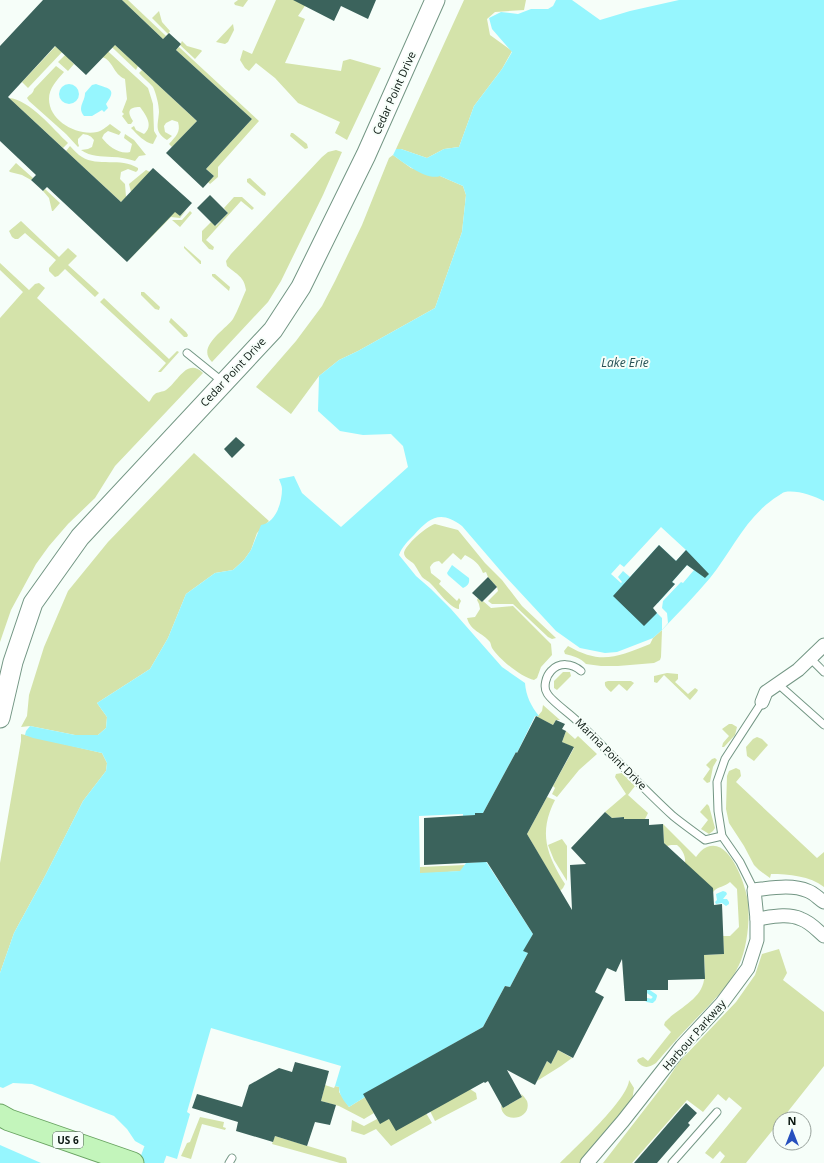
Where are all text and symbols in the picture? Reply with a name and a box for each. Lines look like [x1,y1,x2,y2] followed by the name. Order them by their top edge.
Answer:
[368,49,419,137] street label: Cedar Point Drive
[197,334,269,410] street label: Cedar Point Drive
[601,354,649,371] water label: Lake Erie
[572,715,650,793] street label: Marina Point Drive
[659,996,729,1073] street label: Harbour Parkway
[772,1111,812,1151] north arrow
[788,1113,796,1128] text: N
[53,1132,83,1148] road number: US 6

